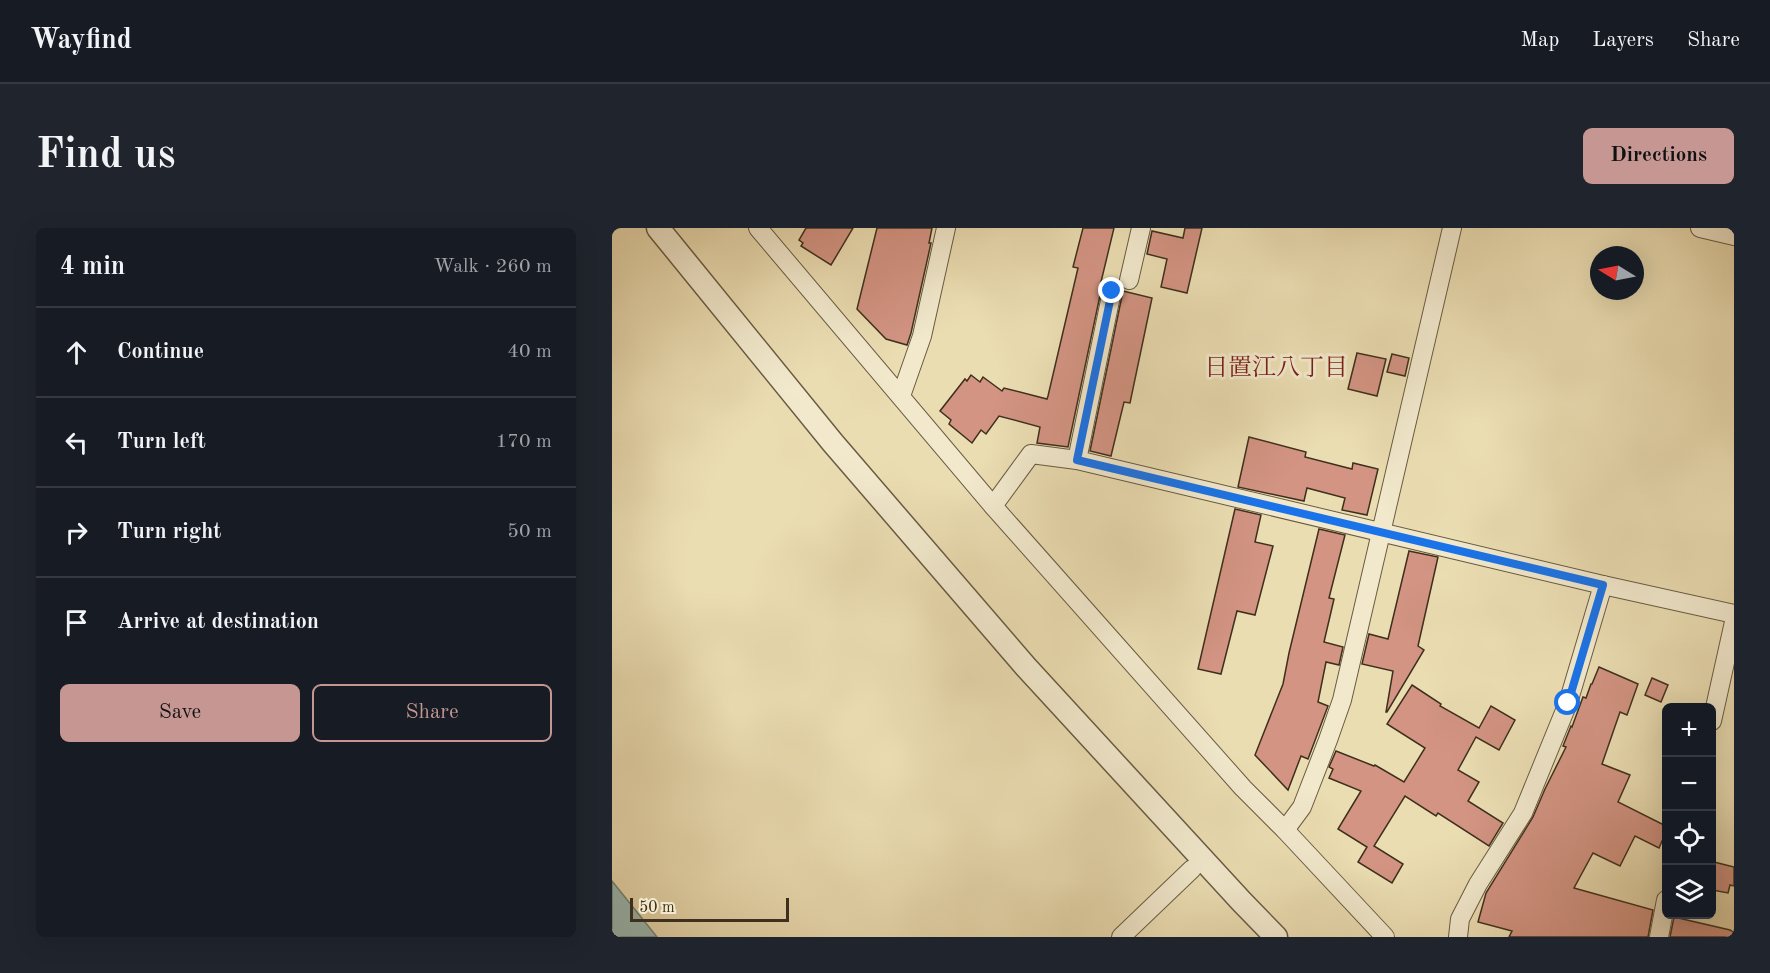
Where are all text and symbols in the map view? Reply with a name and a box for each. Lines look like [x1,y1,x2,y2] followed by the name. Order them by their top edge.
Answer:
[30,27,132,55] text: Wayfind
[1520,30,1559,51] text: Map
[1592,30,1654,51] text: Layers
[1687,30,1740,51] text: Share
[1583,128,1734,184] button: Directions
[36,135,175,177] text: Find us
[1590,246,1644,300] north arrow
[60,254,125,280] text: 4 min
[433,257,552,277] text: Walk · 260 m
[1098,277,1124,303] route end
[60,336,93,369] icon: ahead
[117,341,204,363] text: Continue
[507,342,552,362] text: 40 m
[1204,355,1348,381] district label: 日置江八丁目
[60,426,93,459] icon: left
[117,431,206,453] text: Turn left
[496,432,552,452] text: 170 m
[60,516,93,549] icon: right
[117,521,221,543] text: Turn right
[507,522,552,542] text: 50 m
[60,606,93,639] icon: arrive
[117,611,319,633] text: Arrive at destination
[60,684,300,742] button: Save
[312,684,552,742] button: Share
[1554,689,1580,715] route start
[1662,703,1716,919] map controls
[1662,703,1716,757] button: +
[1662,757,1716,811] button: −
[1662,811,1716,865] button: locate
[1662,865,1716,919] button: layers
[630,895,789,922] scale bar
[639,900,675,916] text: 50 m

